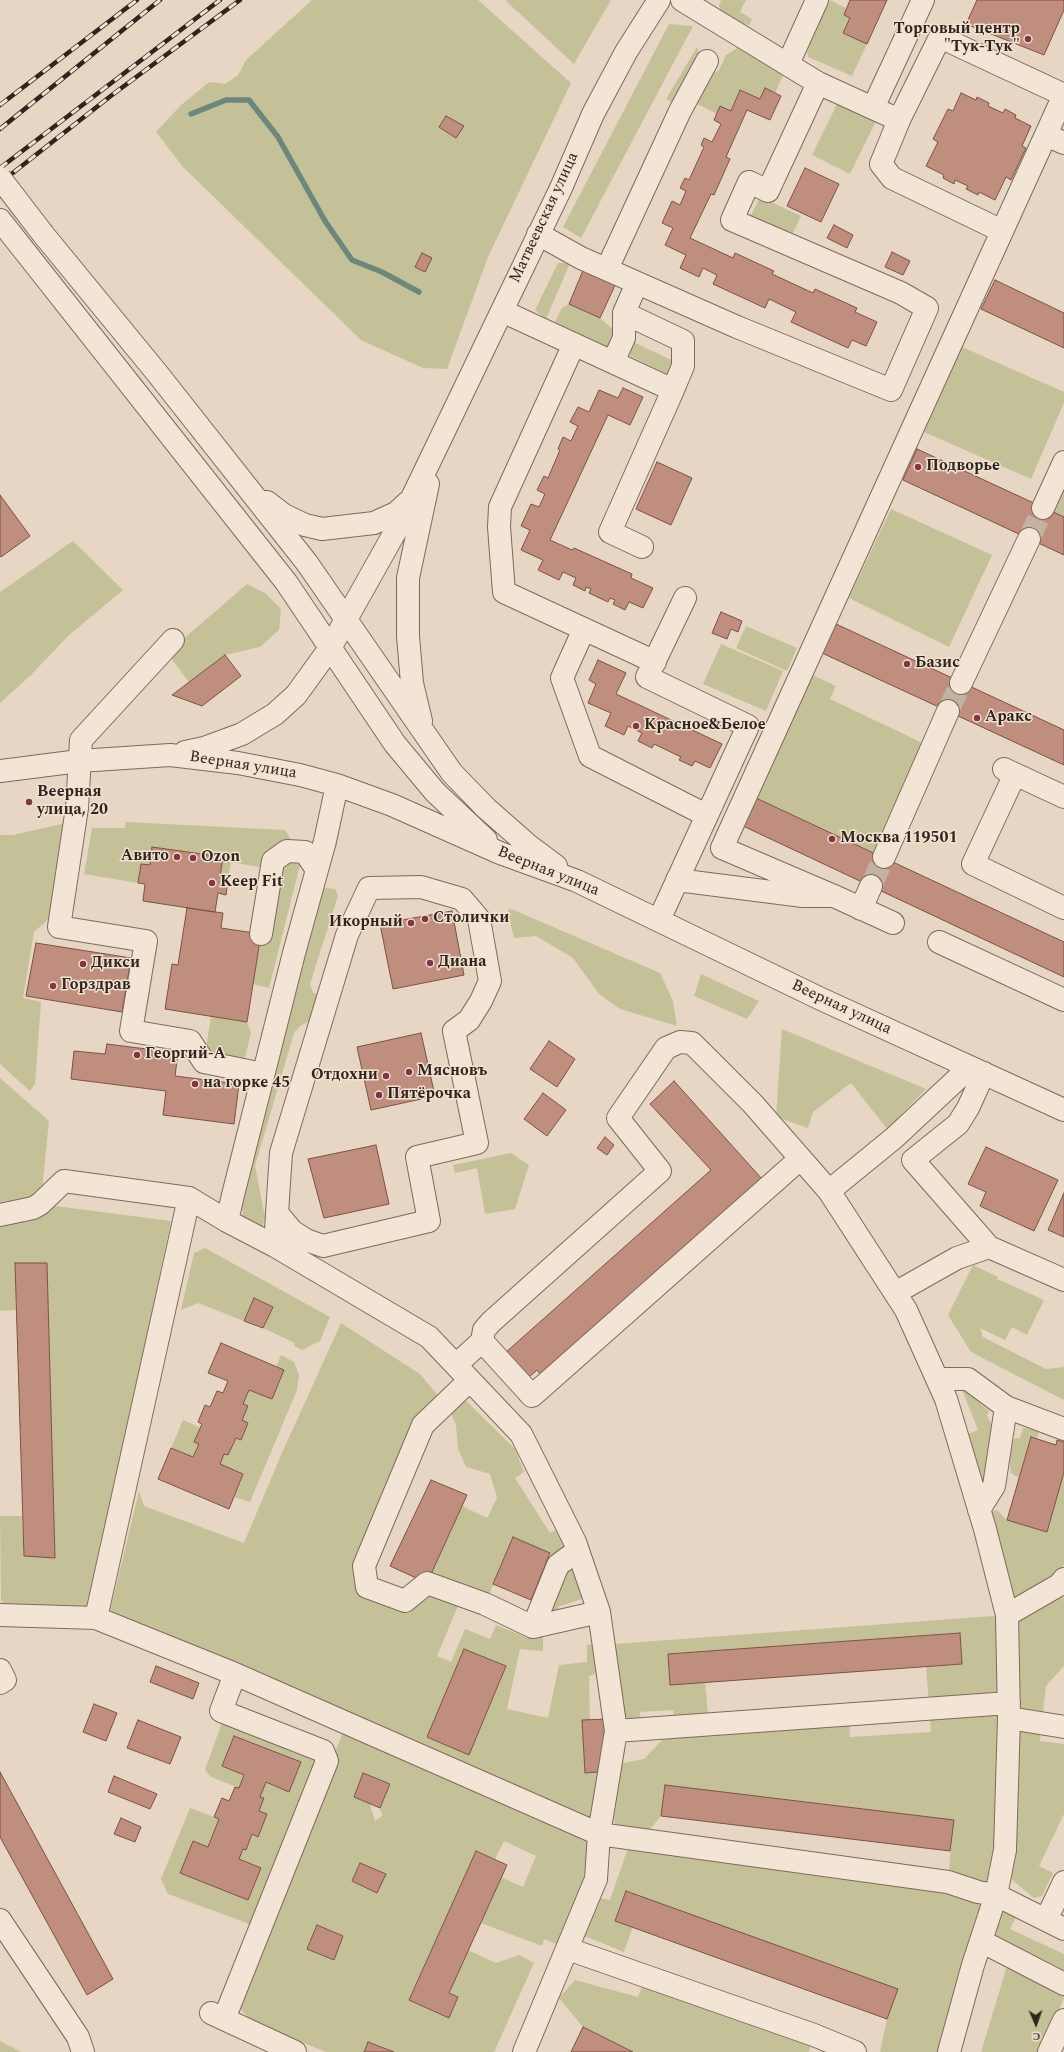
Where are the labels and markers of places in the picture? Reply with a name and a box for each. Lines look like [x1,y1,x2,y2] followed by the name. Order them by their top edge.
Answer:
[893,20,1020,58] place label: Торговый центр "Тук-Тук"
[1023,34,1033,44] marker: Торговый центр "Тук-Тук"
[926,457,1000,477] place label: Подворье
[913,462,923,472] marker: Подворье
[915,654,960,674] place label: Базис
[902,659,912,669] marker: Базис
[985,708,1032,728] place label: Аракс
[972,713,982,723] marker: Аракс
[644,716,766,736] place label: Красное&Белое
[631,721,641,731] marker: Красное&Белое
[37,783,108,821] place label: Веерная улица, 20
[24,797,34,807] marker: Веерная улица, 20
[840,829,958,849] place label: Москва 119501
[827,834,837,844] marker: Москва 119501
[121,847,169,867] place label: Авито
[201,848,240,868] place label: Ozon
[172,852,182,862] marker: Авито
[188,853,198,863] marker: Ozon
[220,873,283,893] place label: Keep Fit
[207,878,217,888] marker: Keep Fit
[433,909,509,929] place label: Столички
[329,913,403,933] place label: Икорный
[420,914,430,924] marker: Столички
[406,918,416,928] marker: Икорный
[438,953,487,973] place label: Диана
[91,954,140,974] place label: Дикси
[425,958,435,968] marker: Диана
[78,959,88,969] marker: Дикси
[61,976,131,996] place label: Горздрав
[48,981,58,991] marker: Горздрав
[145,1045,226,1065] place label: Георгий-А
[132,1050,142,1060] marker: Георгий-А
[417,1062,487,1082] place label: Мясновъ
[311,1066,378,1086] place label: Отдохни
[404,1067,414,1077] marker: Мясновъ
[381,1071,391,1081] marker: Отдохни
[203,1074,290,1094] place label: на горке 45
[190,1079,200,1089] marker: на горке 45
[387,1085,471,1105] place label: Пятёрочка
[374,1090,384,1100] marker: Пятёрочка

